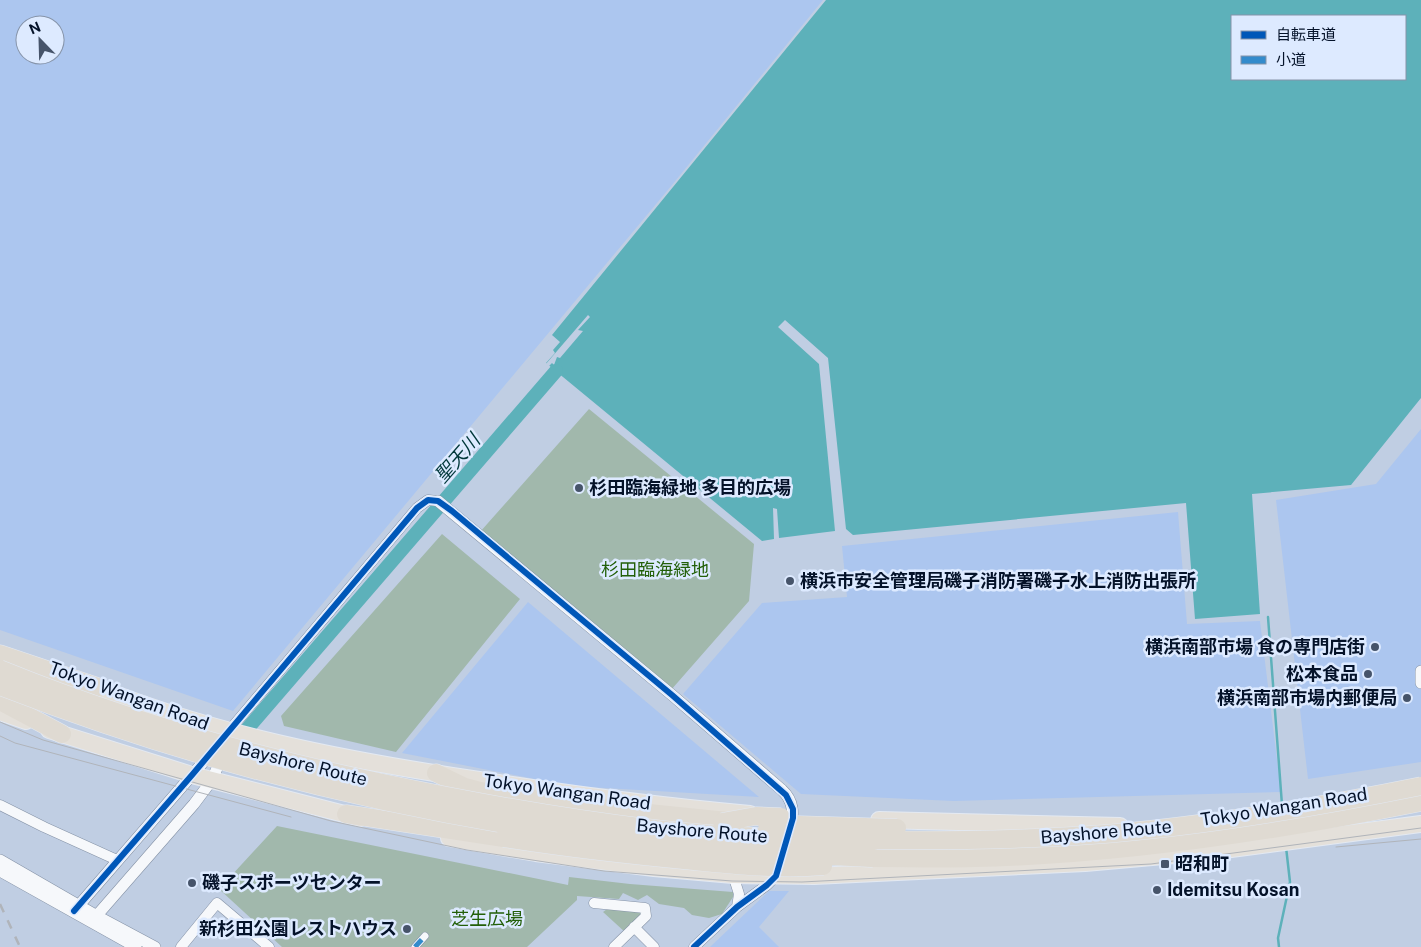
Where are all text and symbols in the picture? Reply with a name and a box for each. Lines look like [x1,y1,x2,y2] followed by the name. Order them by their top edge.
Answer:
[15,15,65,65] north arrow
[1231,15,1406,80] legend
[27,19,43,38] text: N
[1276,26,1336,43] text: 自転車道
[1276,51,1306,68] text: 小道
[430,428,485,487] water label: 聖天川
[589,477,791,498] place label: 杉田臨海緑地 多目的広場
[573,482,585,494] marker: 杉田臨海緑地 多目的広場
[601,559,709,580] park label: 杉田臨海緑地
[800,570,1196,591] place label: 横浜市安全管理局磯子消防署磯子水上消防出張所
[784,575,796,587] marker: 横浜市安全管理局磯子消防署磯子水上消防出張所
[1145,636,1365,657] place label: 横浜南部市場 食の専門店街
[1369,641,1381,653] marker: 横浜南部市場 食の専門店街
[46,657,212,734] street label: Tokyo Wangan Road
[1286,663,1358,684] place label: 松本食品
[1362,668,1374,680] marker: 松本食品
[1217,687,1397,708] place label: 横浜南部市場内郵便局
[1401,692,1413,704] marker: 横浜南部市場内郵便局
[237,737,370,790] street label: Bayshore Route
[482,769,652,814] street label: Tokyo Wangan Road
[1199,783,1369,830] street label: Tokyo Wangan Road
[636,814,769,847] street label: Bayshore Route
[1039,815,1172,848] street label: Bayshore Route
[1175,853,1229,874] place label: 昭和町
[1159,858,1171,870] marker: 昭和町
[202,872,382,893] place label: 磯子スポーツセンター
[186,877,198,889] marker: 磯子スポーツセンター
[1167,879,1299,900] place label: Idemitsu Kosan
[1151,884,1163,896] marker: Idemitsu Kosan
[451,908,523,929] park label: 芝生広場
[199,918,397,939] place label: 新杉田公園レストハウス
[401,923,413,935] marker: 新杉田公園レストハウス

